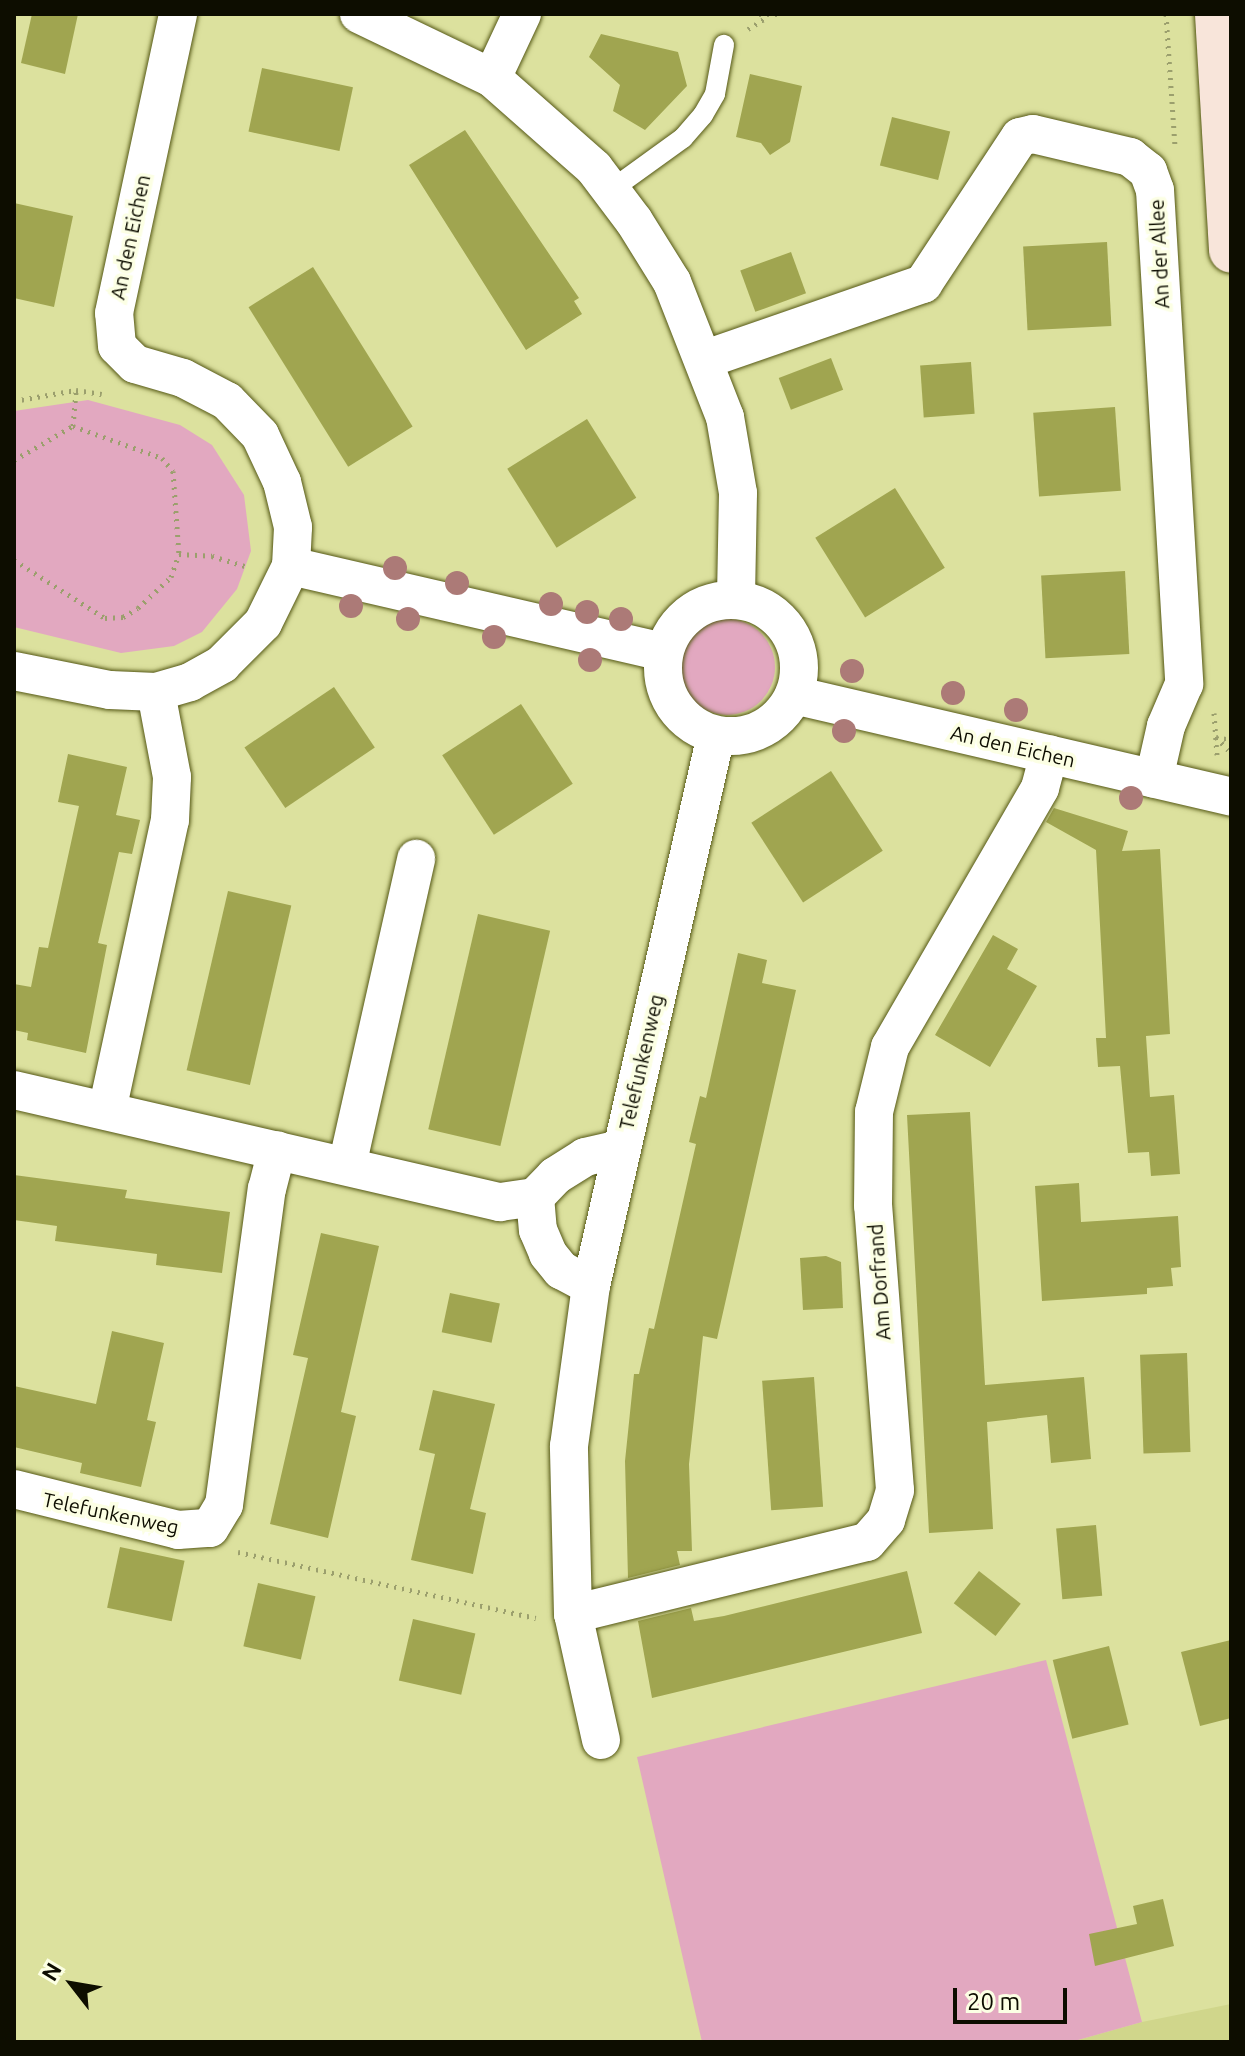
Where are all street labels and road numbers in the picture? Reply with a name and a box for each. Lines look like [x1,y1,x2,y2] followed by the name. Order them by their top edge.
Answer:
[105,172,155,302] street label: An den Eichen
[1144,199,1174,309] street label: An der Allee
[948,720,1078,772] street label: An den Eichen
[614,992,668,1132] street label: Telefunkenweg
[863,1223,895,1341] street label: Am Dorfrand
[41,1487,181,1539] street label: Telefunkenweg

